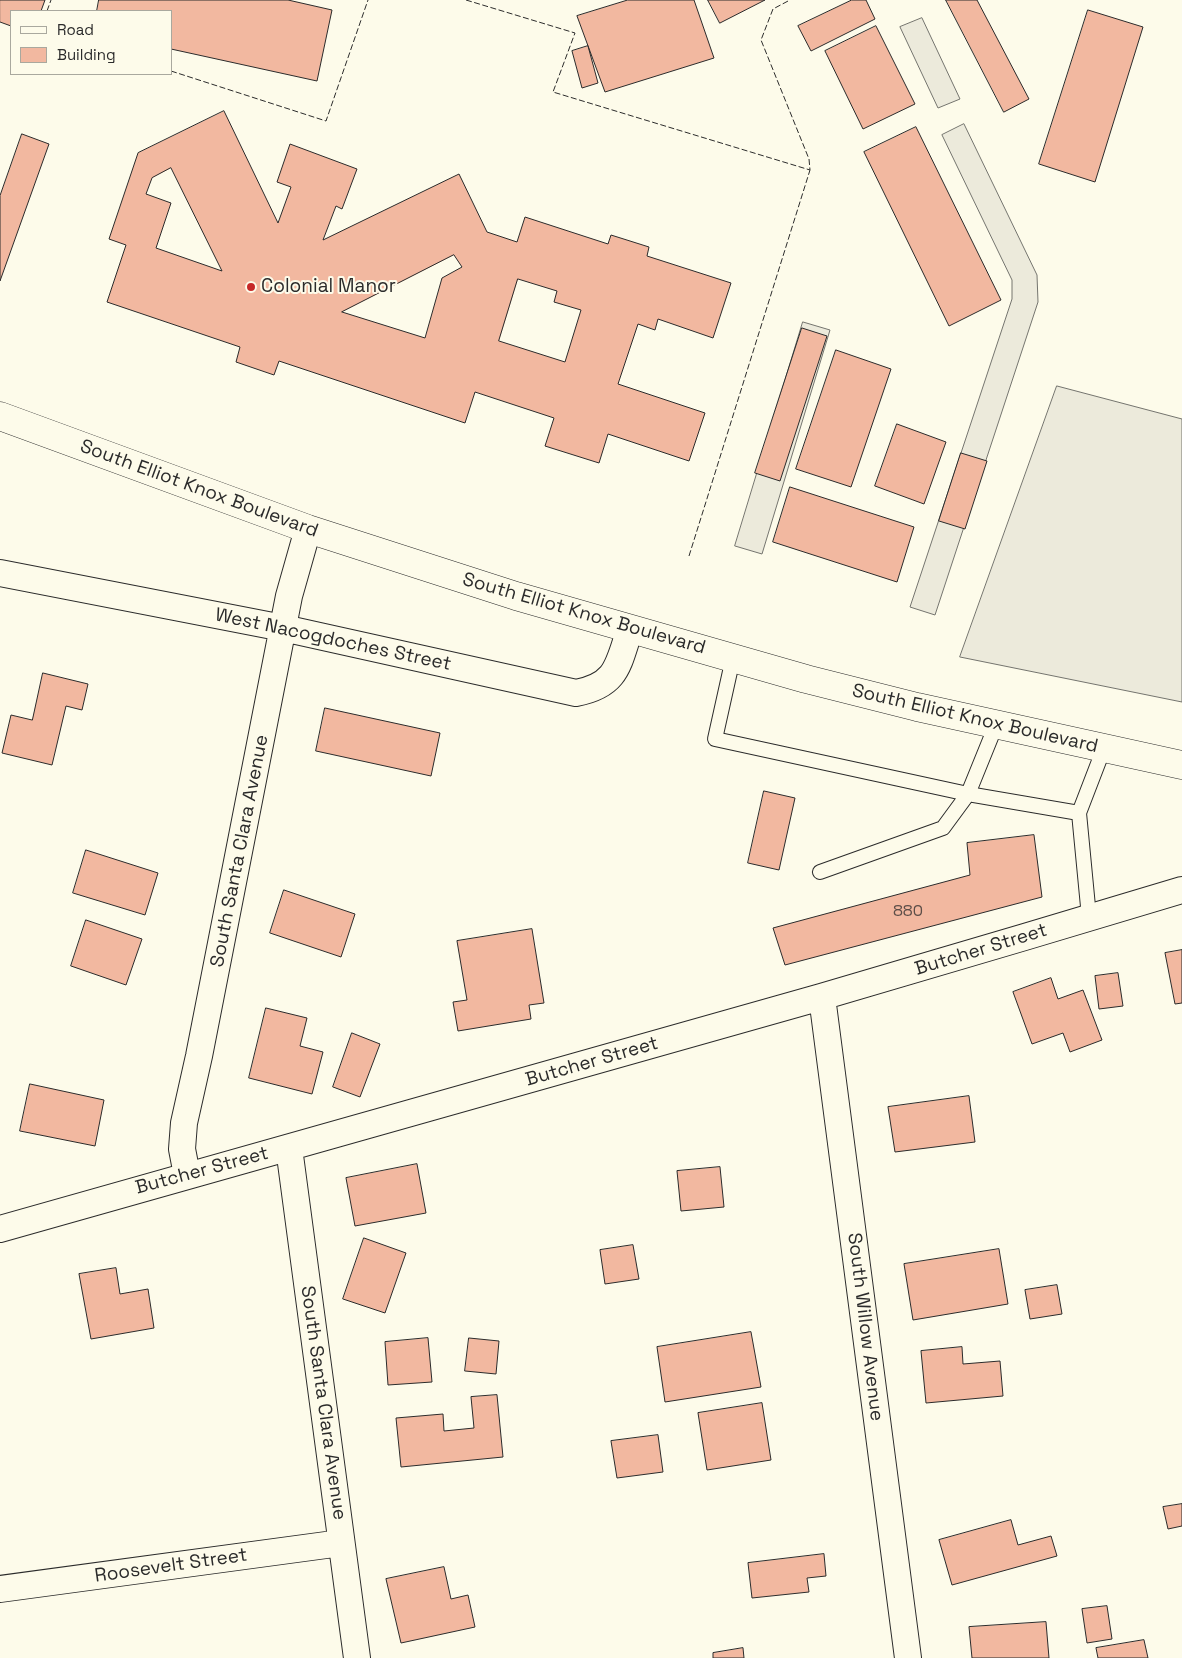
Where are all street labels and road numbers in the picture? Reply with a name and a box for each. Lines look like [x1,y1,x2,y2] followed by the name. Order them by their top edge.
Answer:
[77,435,321,543] street label: South Elliot Knox Boulevard
[460,568,708,660] street label: South Elliot Knox Boulevard
[213,604,453,676] street label: West Nacogdoches Street
[850,680,1100,758] street label: South Elliot Knox Boulevard
[206,733,274,969] street label: South Santa Clara Avenue
[912,919,1050,981] street label: Butcher Street
[523,1032,661,1092] street label: Butcher Street
[133,1142,271,1200] street label: Butcher Street
[842,1231,888,1423] street label: South Willow Avenue
[295,1284,351,1522] street label: South Santa Clara Avenue
[93,1544,249,1588] street label: Roosevelt Street

